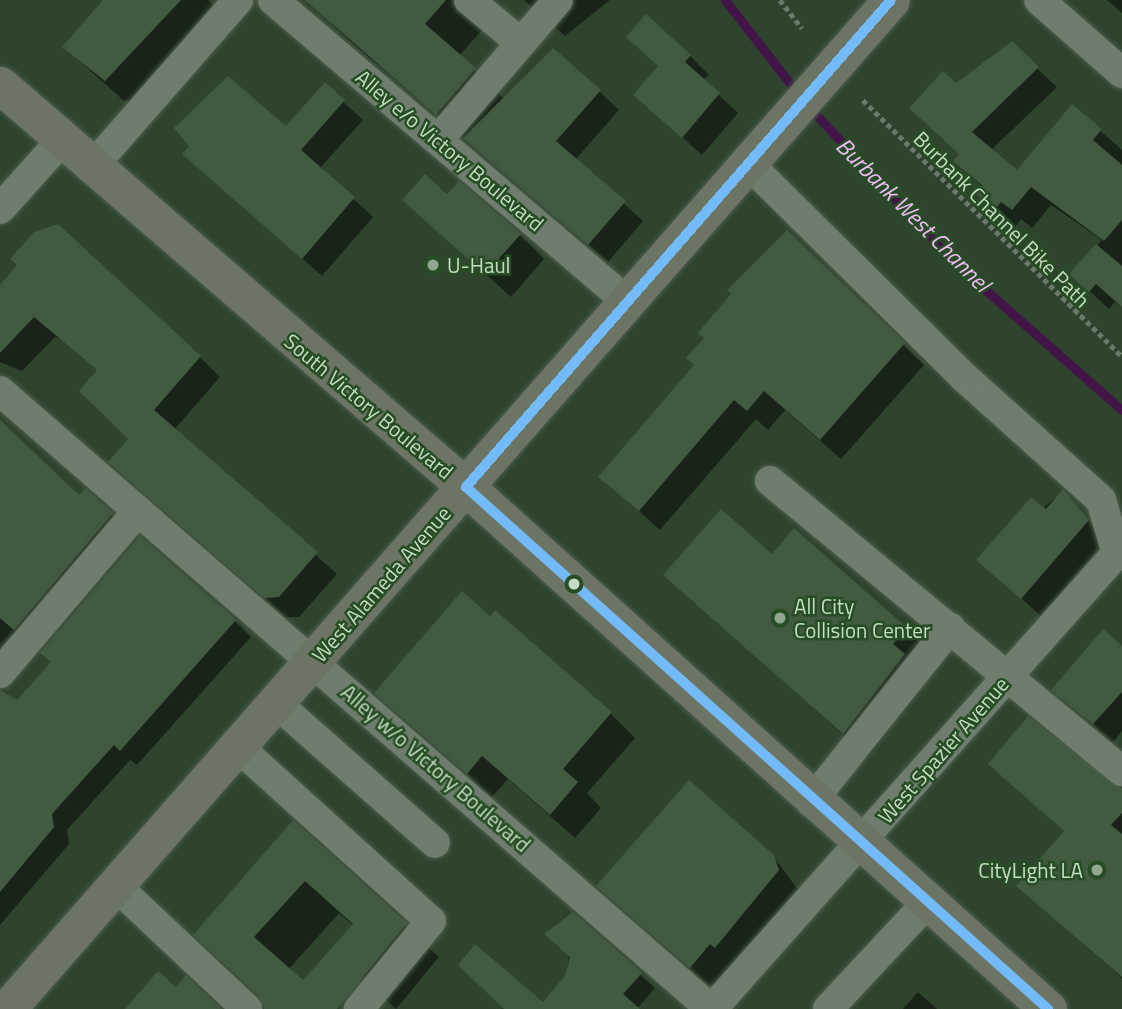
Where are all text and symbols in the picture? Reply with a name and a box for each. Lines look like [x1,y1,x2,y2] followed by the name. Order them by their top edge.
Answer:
[351,64,549,236] street label: Alley e/o Victory Boulevard
[909,126,1095,312] street label: Burbank Channel Bike Path
[830,132,996,298] water label: Burbank West Channel
[447,252,510,278] place label: U-Haul
[425,257,441,273] marker: U-Haul
[280,328,458,484] street label: South Victory Boulevard
[306,501,456,667] street label: West Alameda Avenue
[567,577,581,591] unlabelled marker
[794,593,930,643] place label: All City Collision Center
[772,610,788,626] marker: All City Collision Center
[873,672,1013,828] street label: West Spazier Avenue
[336,679,536,857] street label: Alley w/o Victory Boulevard
[978,857,1083,883] place label: CityLight LA
[1089,862,1105,878] marker: CityLight LA

